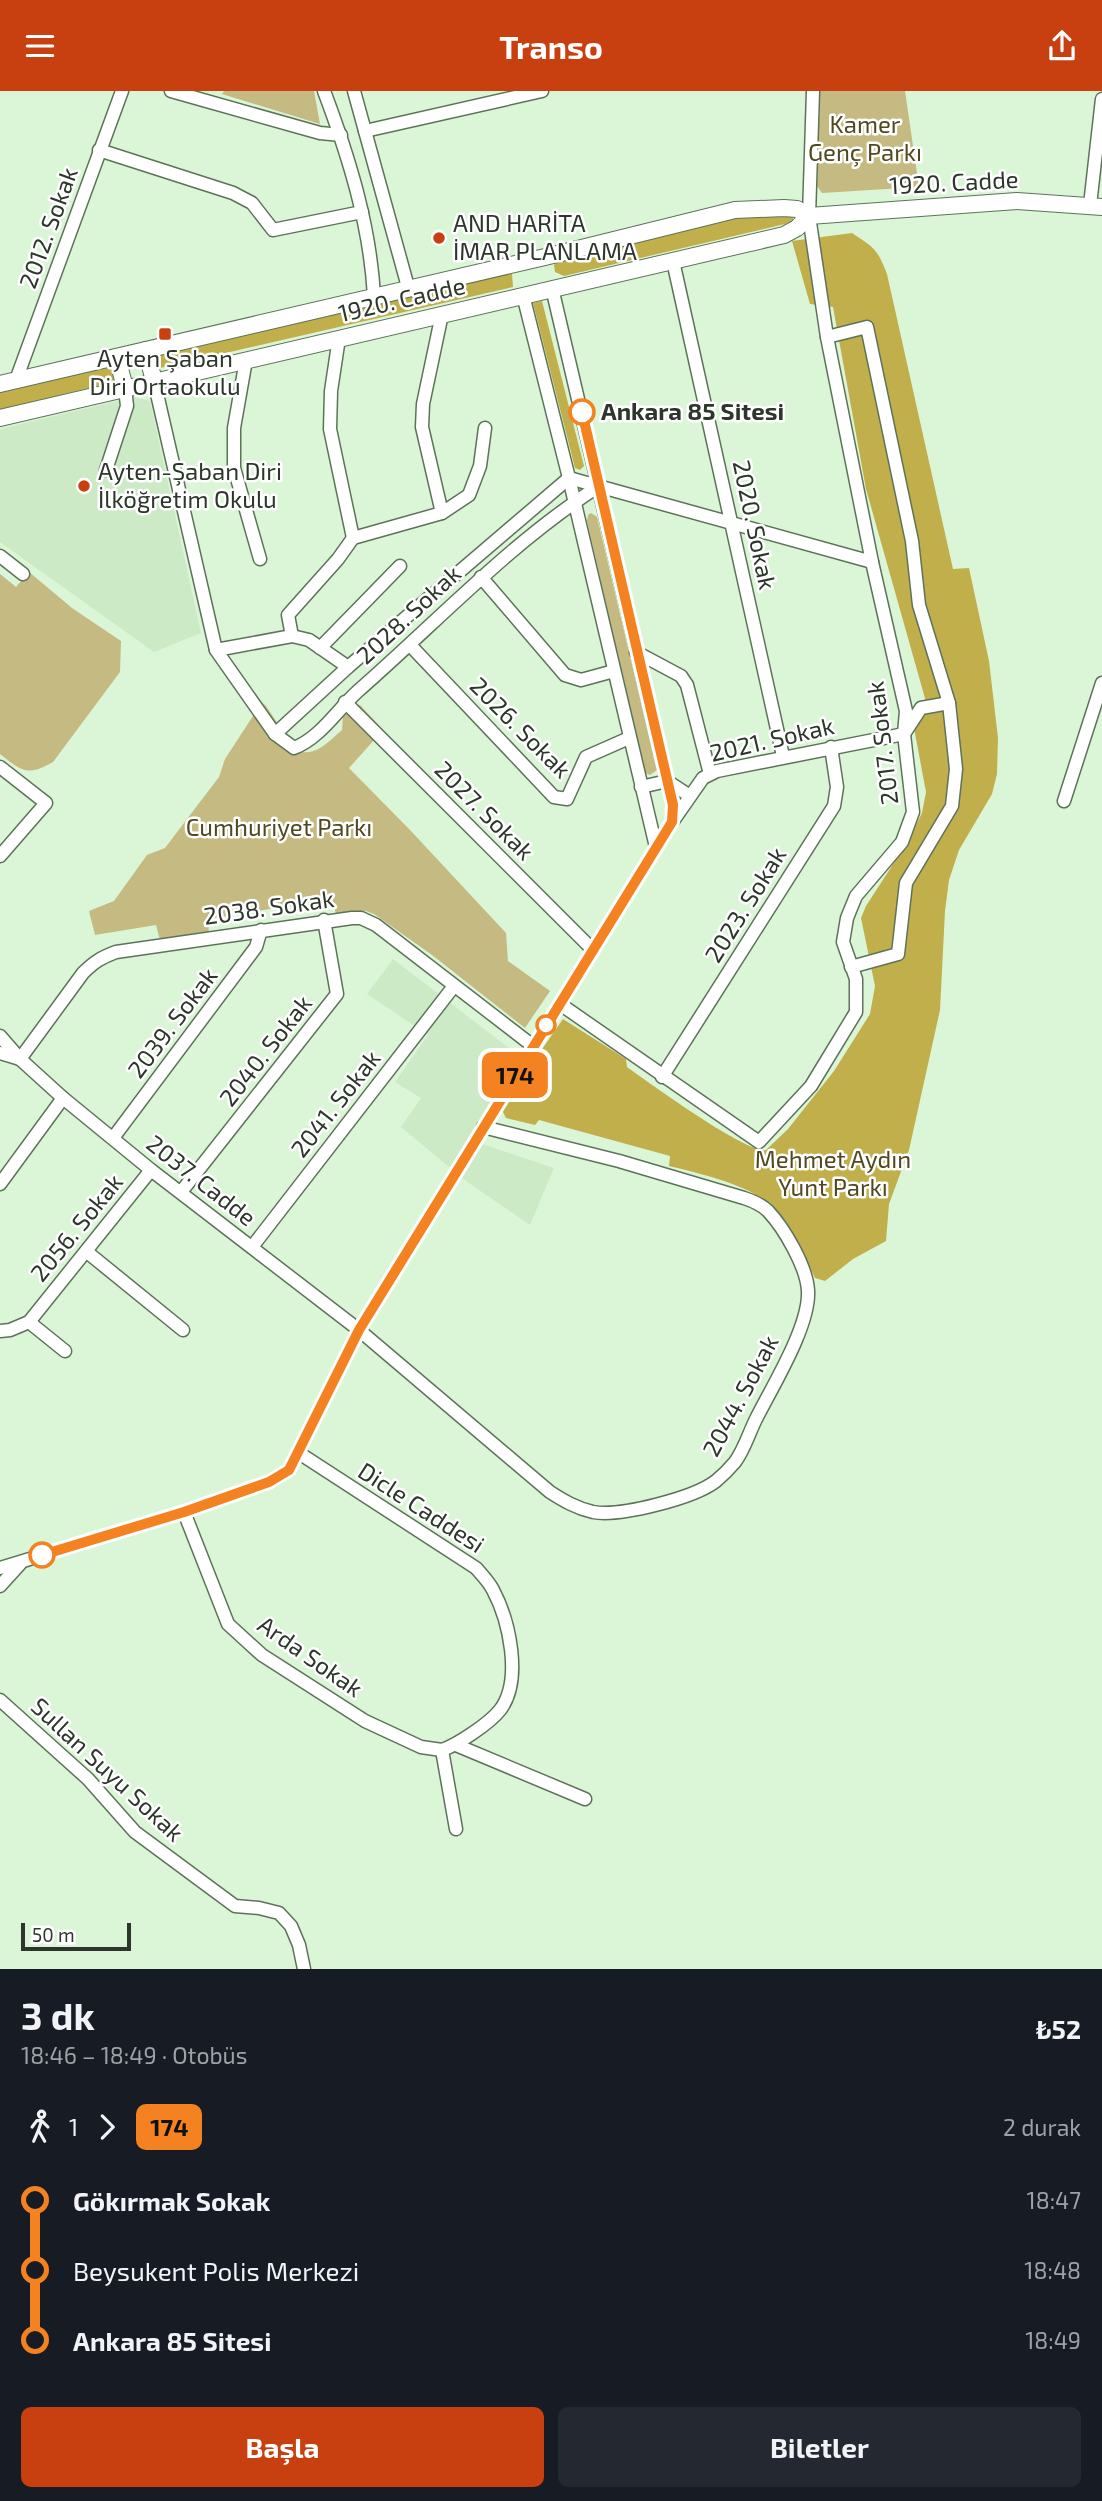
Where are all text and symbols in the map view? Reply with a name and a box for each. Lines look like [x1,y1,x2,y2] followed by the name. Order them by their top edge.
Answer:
[21,27,59,65] icon: menu
[499,27,603,65] text: Transo
[1043,27,1081,65] icon: share
[808,109,922,167] park label: Kamer Genç Parkı
[12,163,83,292] street label: 2012. Sokak
[889,164,1019,199] street label: 1920. Cadde
[453,208,637,265] place label: AND HARİTA İMAR PLANLAMA
[431,230,447,246] marker: AND HARİTA İMAR PLANLAMA
[335,270,468,327] street label: 1920. Cadde
[157,326,173,342] marker: Ayten Şaban Diri Ortaokulu
[89,343,241,400] place label: Ayten Şaban Diri Ortaokulu
[601,396,784,425] place label: Ankara 85 Sitesi
[569,399,595,425] marker: Ankara 85 Sitesi
[98,456,282,513] place label: Ayten-Şaban Diri İlköğretim Okulu
[728,457,783,592] street label: 2020. Sokak
[76,478,92,494] marker: Ayten-Şaban Diri İlköğretim Okulu
[350,558,466,669] street label: 2028. Sokak
[465,670,578,783] street label: 2026. Sokak
[860,680,903,807] street label: 2017. Sokak
[707,710,837,767] street label: 2021. Sokak
[429,754,541,866] street label: 2027. Sokak
[186,812,372,841] park label: Cumhuriyet Parkı
[698,841,792,967] street label: 2023. Sokak
[202,883,336,930] street label: 2038. Sokak
[121,961,223,1083] street label: 2039. Sokak
[213,989,317,1111] street label: 2040. Sokak
[536,1015,556,1035] unlabelled marker
[284,1044,386,1162] street label: 2041. Sokak
[475,1052,555,1098] line badge: 174
[496,1060,534,1089] text: 174
[142,1128,262,1231] street label: 2037. Cadde
[755,1144,911,1201] park label: Mehmet Aydın Yunt Parkı
[24,1167,128,1287] street label: 2056. Sokak
[696,1330,784,1461] street label: 2044. Sokak
[353,1455,490,1558] street label: Dicle Caddesi
[29,1542,55,1568] unlabelled marker
[253,1609,369,1702] street label: Arda Sokak
[26,1691,190,1847] street label: Sullan Suyu Sokak
[21,1920,131,1952] scale bar
[32,1923,75,1946] text: 50 m
[21,1992,95,2038] text: 3 dk
[1036,2013,1081,2044] text: ₺52
[21,2041,247,2069] text: 18:46 – 18:49 · Otobüs
[21,2108,59,2146] icon: walk
[88,2108,126,2146] icon: forward
[150,2112,188,2141] text: 174
[69,2113,78,2141] text: 1
[1003,2113,1081,2141] text: 2 durak
[73,2185,270,2216] text: Gökırmak Sokak
[1027,2186,1081,2214] text: 18:47
[73,2255,359,2286] text: Beysukent Polis Merkezi
[1024,2256,1081,2284] text: 18:48
[73,2325,271,2356] text: Ankara 85 Sitesi
[1025,2326,1081,2354] text: 18:49
[21,2407,544,2487] button: Başla
[558,2407,1081,2487] button: Biletler

